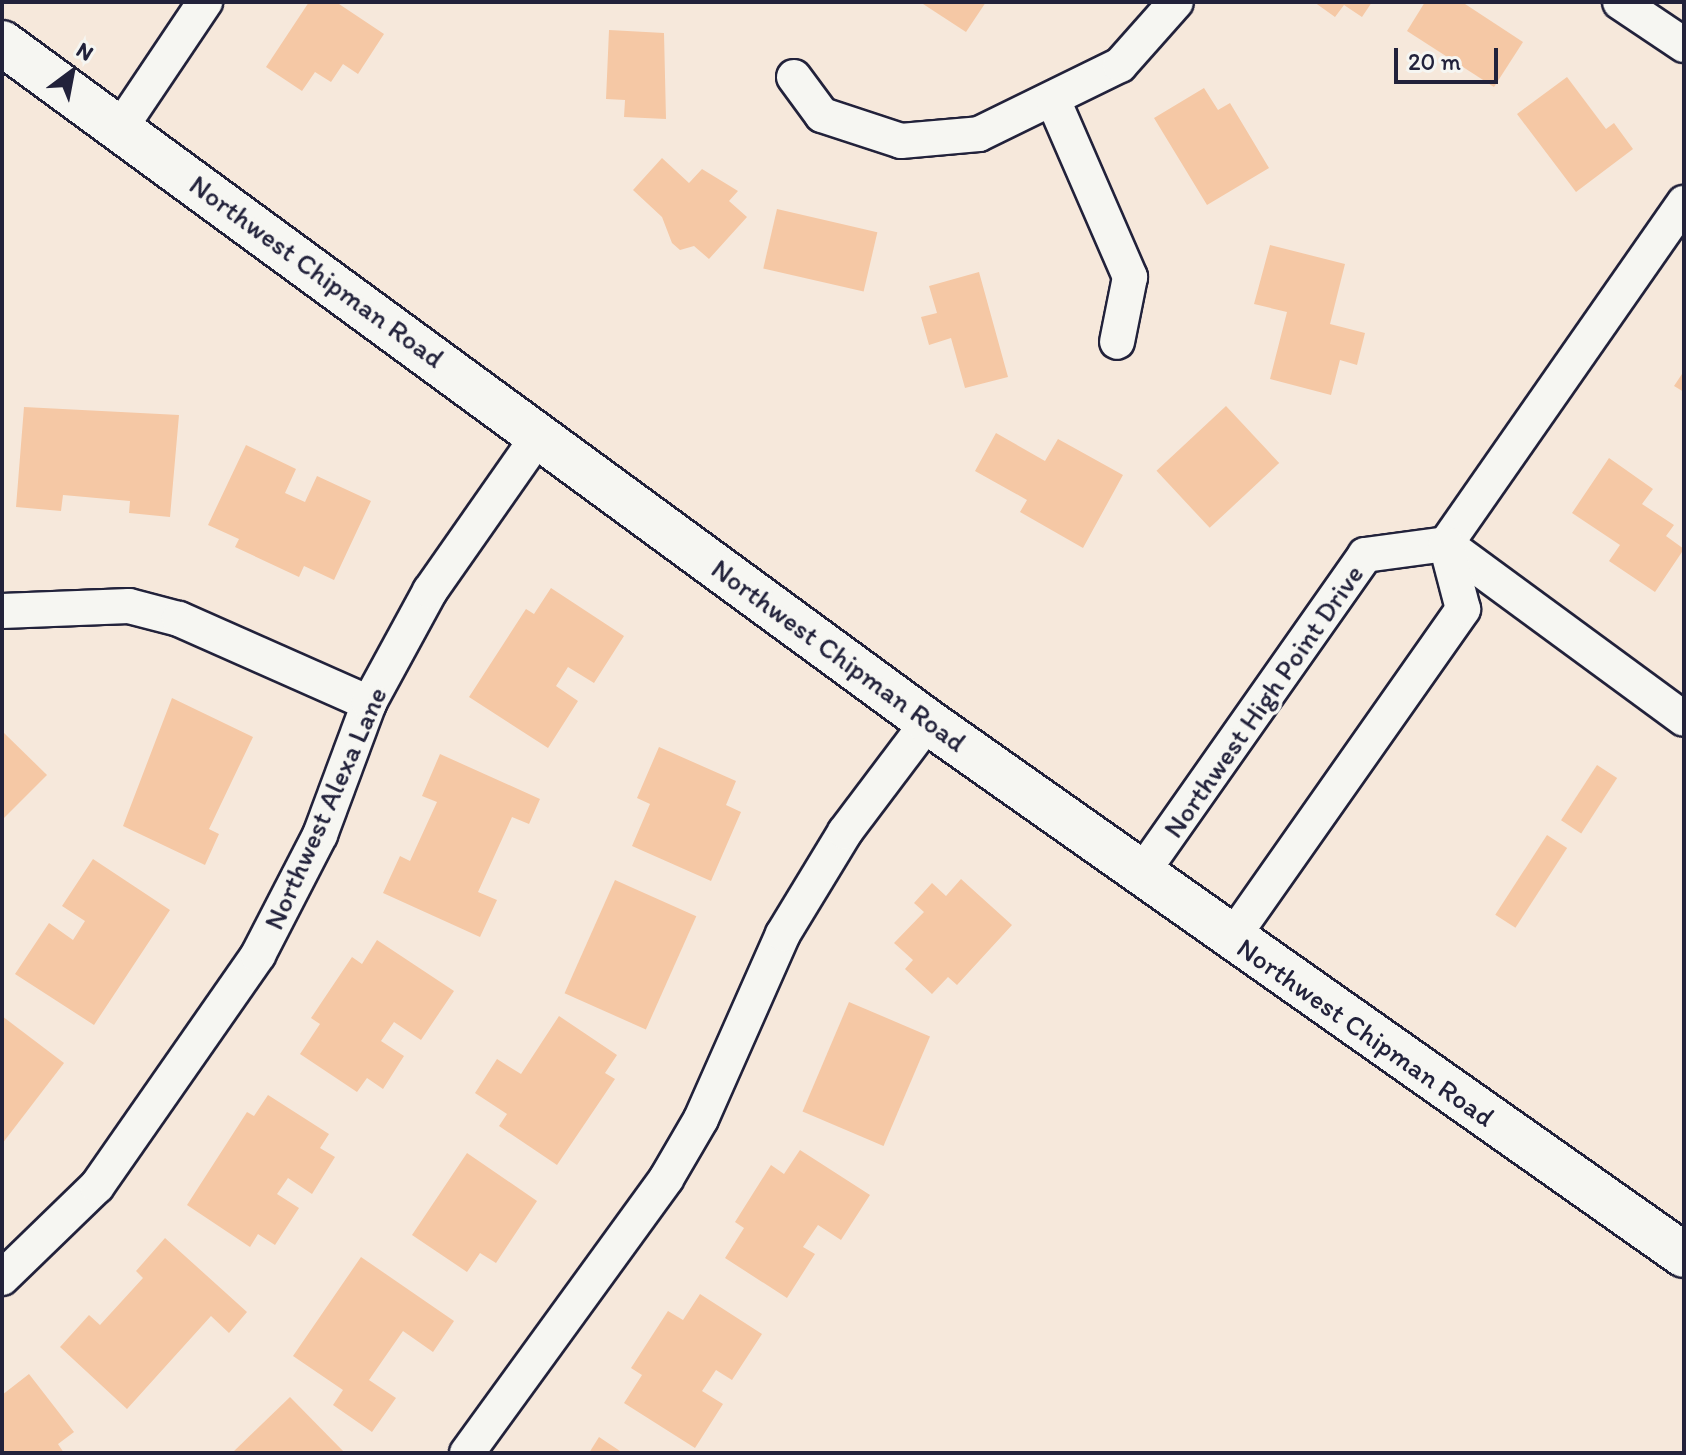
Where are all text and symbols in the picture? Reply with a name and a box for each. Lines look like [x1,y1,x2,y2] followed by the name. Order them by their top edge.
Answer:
[32,32,112,112] north arrow
[1398,32,1502,82] scale bar
[72,36,98,67] text: N
[1408,47,1461,76] text: 20 m
[184,168,450,374] street label: Northwest Chipman Road
[706,552,972,758] street label: Northwest Chipman Road
[1156,558,1370,844] street label: Northwest High Point Drive
[256,682,394,934] street label: Northwest Alexa Lane
[1231,931,1501,1133] street label: Northwest Chipman Road

